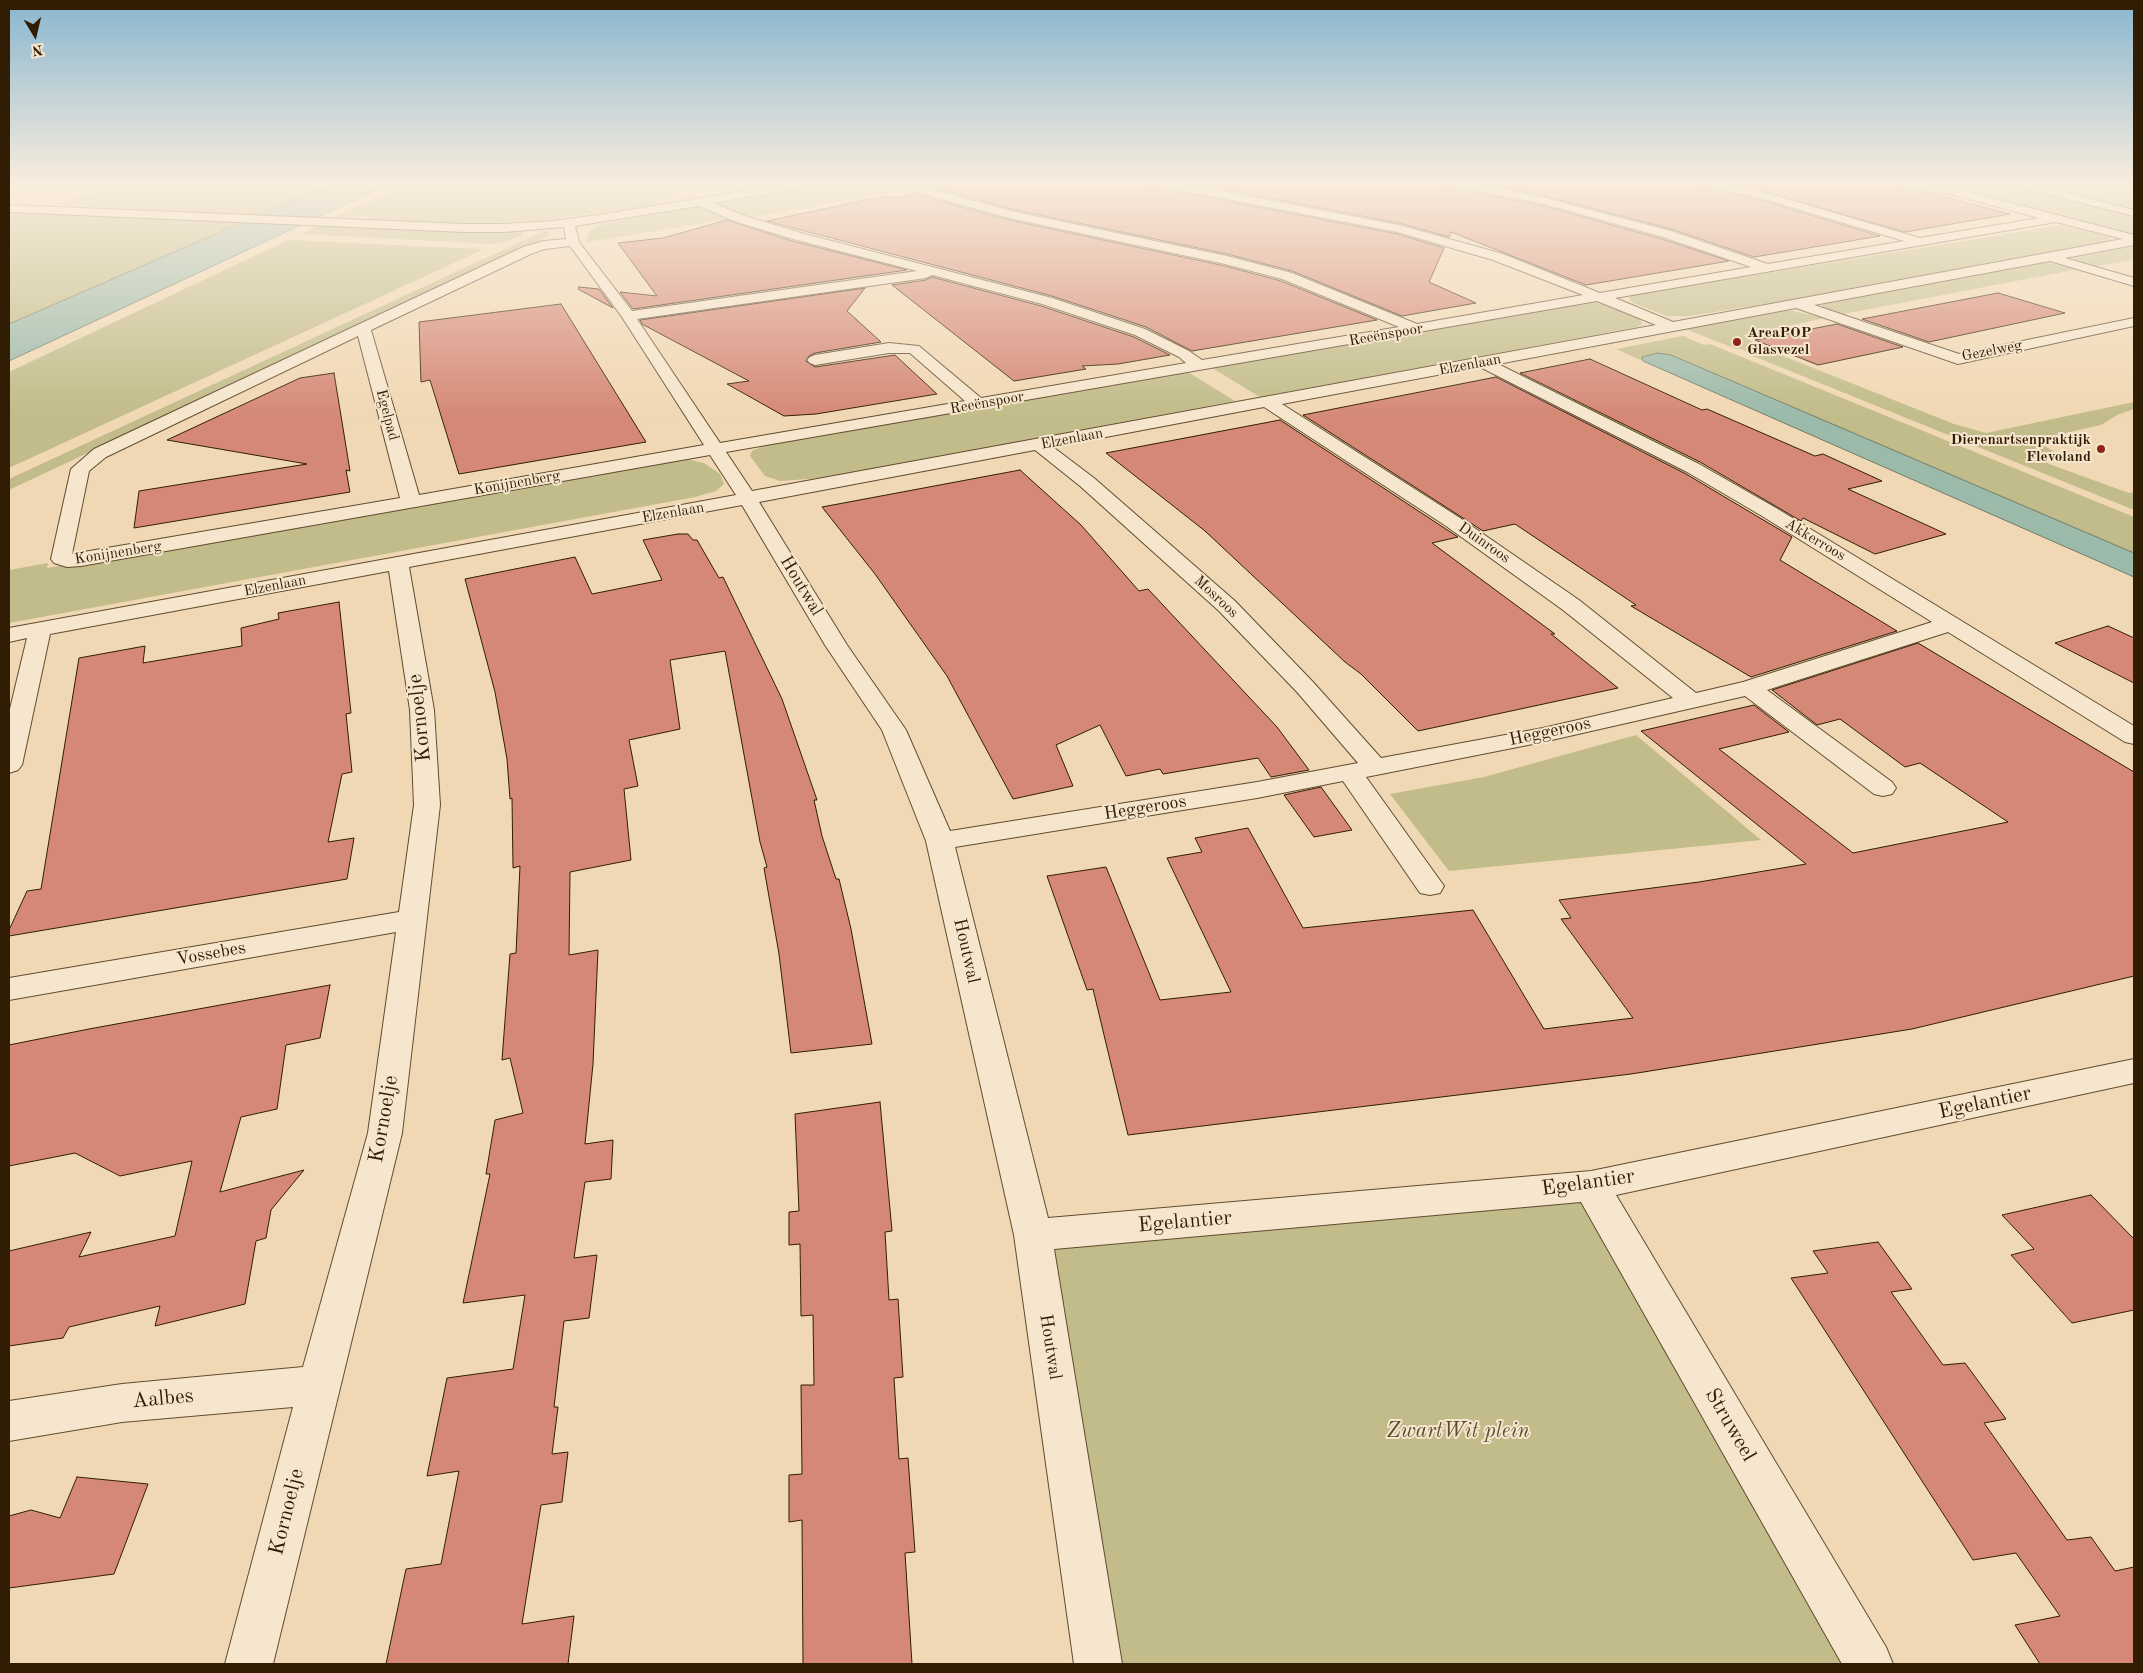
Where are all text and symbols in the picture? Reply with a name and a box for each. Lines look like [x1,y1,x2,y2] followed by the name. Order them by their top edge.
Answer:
[10,10,60,60] north arrow
[31,42,44,58] text: N
[1348,320,1424,350] street label: Reeënspoor
[1747,324,1811,359] place label: AreaPOP Glasvezel
[1731,336,1743,348] marker: AreaPOP Glasvezel
[1960,336,2024,366] street label: Gezelweg
[1437,350,1503,380] street label: Elzenlaan
[372,387,402,443] street label: Egelpad
[949,388,1025,418] street label: Reeënspoor
[1039,424,1105,454] street label: Elzenlaan
[1951,431,2091,466] place label: Dierenartsenpraktijk Flevoland
[2095,443,2107,455] marker: Dierenartsenpraktijk Flevoland
[472,467,562,499] street label: Konijnenberg
[640,499,706,527] street label: Elzenlaan
[1781,515,1849,565] street label: Akkerroos
[1455,519,1513,567] street label: Duinroos
[73,537,163,569] street label: Konijnenberg
[775,552,827,620] street label: Houtwal
[242,571,308,601] street label: Elzenlaan
[1190,572,1242,622] street label: Mosroos
[403,673,437,763] street label: Kornoelje
[1507,713,1593,751] street label: Heggeroos
[1102,791,1188,825] street label: Heggeroos
[948,916,984,986] street label: Houtwal
[175,937,247,971] street label: Vossebes
[364,1073,404,1165] street label: Kornoelje
[1936,1081,2034,1125] street label: Egelantier
[1540,1164,1636,1202] street label: Egelantier
[1137,1205,1233,1239] street label: Egelantier
[1034,1313,1066,1381] street label: Houtwal
[131,1384,195,1414] street label: Aalbes
[1699,1384,1761,1466] street label: Struweel
[1387,1418,1529,1444] park label: ZwartWit plein
[264,1466,310,1558] street label: Kornoelje

